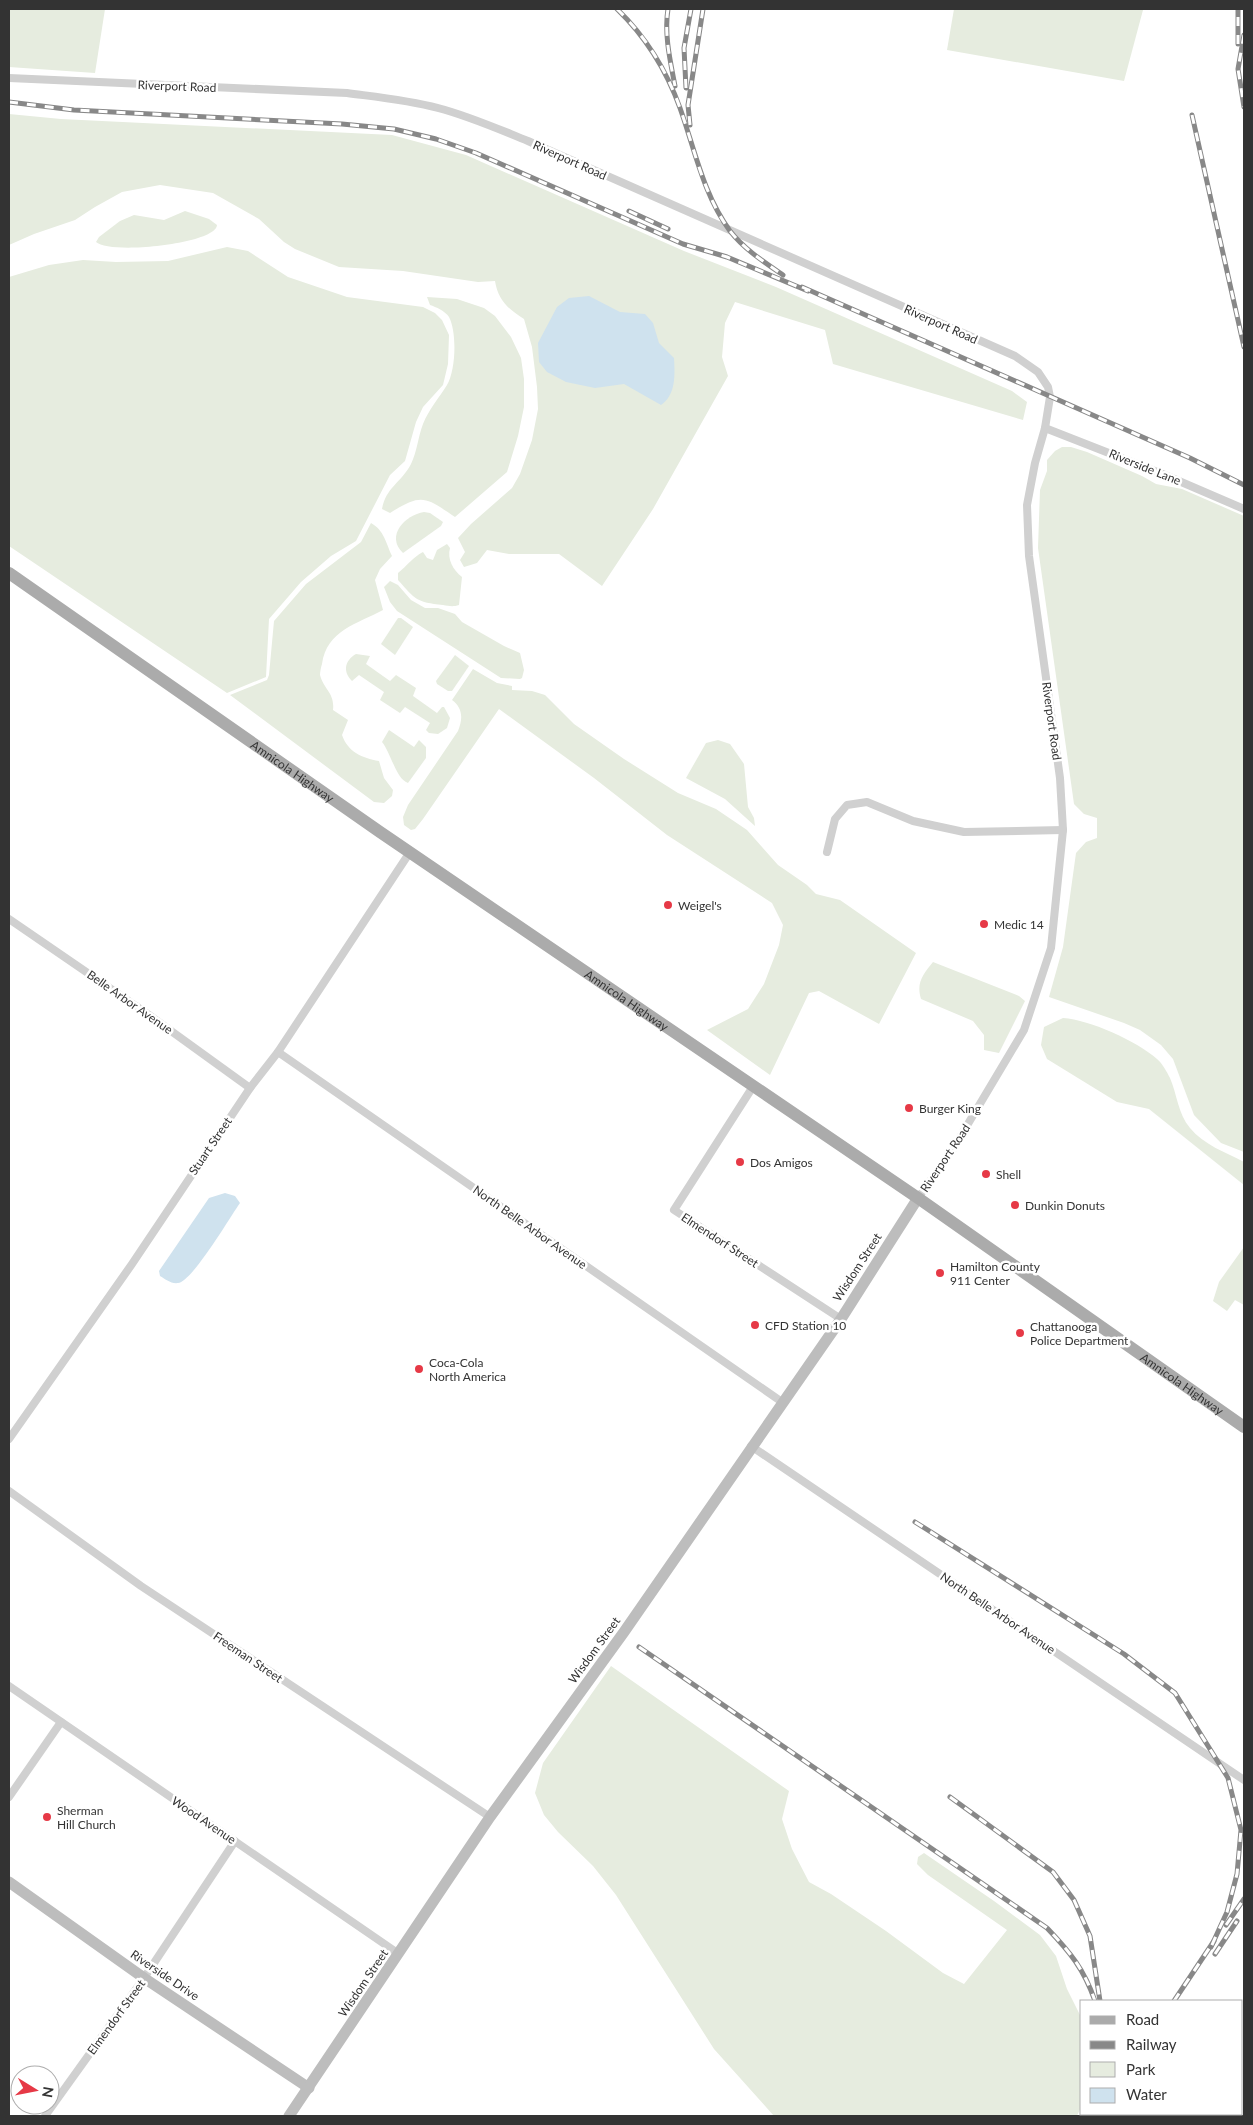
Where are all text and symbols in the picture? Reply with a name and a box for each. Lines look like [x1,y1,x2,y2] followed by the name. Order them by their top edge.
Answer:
[137,77,217,95] street label: Riverport Road
[531,137,609,183] street label: Riverport Road
[902,301,980,347] street label: Riverport Road
[1107,446,1183,488] street label: Riverside Lane
[1039,681,1065,761] street label: Riverport Road
[248,737,338,806] street label: Amnicola Highway
[678,898,722,913] place label: Weigel's
[662,899,674,911] marker: Weigel's
[994,917,1044,932] place label: Medic 14
[978,918,990,930] marker: Medic 14
[582,966,672,1034] street label: Amnicola Highway
[84,967,176,1037] street label: Belle Arbor Avenue
[919,1101,981,1116] place label: Burger King
[903,1102,915,1114] marker: Burger King
[185,1114,235,1178] street label: Stuart Street
[917,1121,973,1195] street label: Riverport Road
[750,1155,813,1170] place label: Dos Amigos
[734,1156,746,1168] marker: Dos Amigos
[996,1167,1021,1182] place label: Shell
[980,1168,992,1180] marker: Shell
[470,1182,590,1272] street label: North Belle Arbor Avenue
[1025,1198,1105,1213] place label: Dunkin Donuts
[1009,1199,1021,1211] marker: Dunkin Donuts
[679,1209,762,1271] street label: Elmendorf Street
[829,1229,885,1304] street label: Wisdom Street
[950,1259,1041,1288] place label: Hamilton County 911 Center
[934,1267,946,1279] marker: Hamilton County 911 Center
[765,1318,846,1333] place label: CFD Station 10
[749,1319,761,1331] marker: CFD Station 10
[1030,1319,1129,1348] place label: Chattanooga Police Department
[1014,1327,1026,1339] marker: Chattanooga Police Department
[1138,1349,1227,1418] street label: Amnicola Highway
[429,1355,506,1384] place label: Coca-Cola North America
[413,1363,425,1375] marker: Coca-Cola North America
[938,1569,1058,1657] street label: North Belle Arbor Avenue
[565,1613,624,1686] street label: Wisdom Street
[211,1628,286,1686] street label: Freeman Street
[169,1793,239,1847] street label: Wood Avenue
[57,1803,116,1832] place label: Sherman Hill Church
[41,1811,53,1823] marker: Sherman Hill Church
[128,1946,202,2004] street label: Riverside Drive
[335,1946,392,2020] street label: Wisdom Street
[84,1976,149,2057] street label: Elmendorf Street
[1080,2000,1243,2115] legend
[1126,2010,1159,2028] text: Road
[1126,2035,1177,2053] text: Railway
[1126,2060,1156,2078] text: Park
[10,2065,60,2115] north arrow
[1126,2085,1167,2103] text: Water
[39,2086,58,2099] text: N

